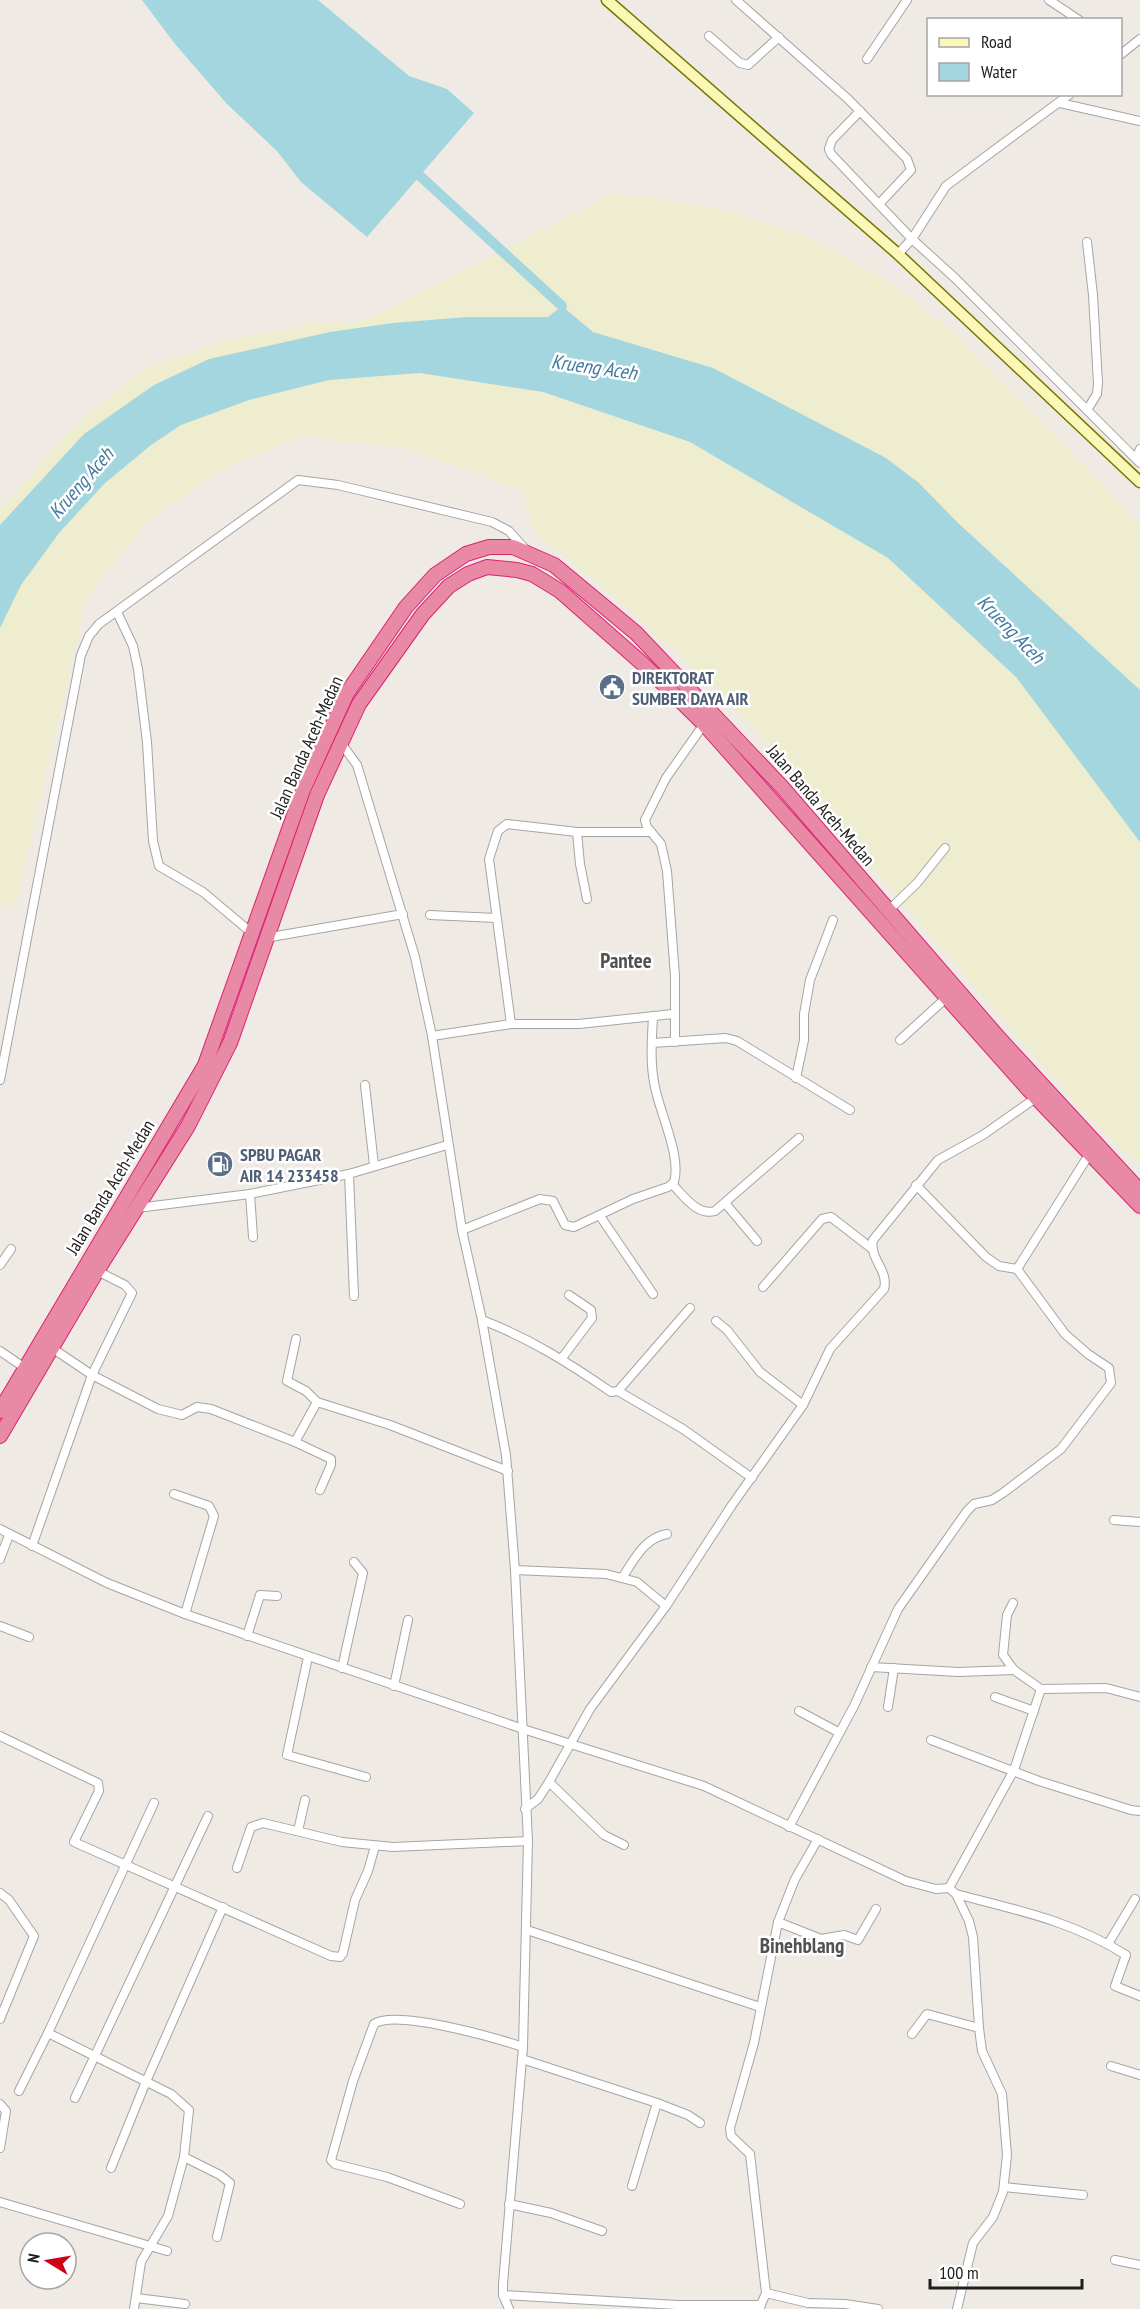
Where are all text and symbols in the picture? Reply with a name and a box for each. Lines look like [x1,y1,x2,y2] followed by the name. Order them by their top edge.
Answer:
[927,18,1122,96] legend
[981,30,1012,53] text: Road
[981,60,1017,83] text: Water
[550,348,640,386] water label: Krueng Aceh
[43,441,120,524] water label: Krueng Aceh
[972,589,1051,670] water label: Krueng Aceh
[632,666,749,710] place label: DIREKTORAT SUMBER DAYA AIR
[264,672,348,823] street label: Jalan Banda Aceh-Medan
[597,672,627,702] public building icon: DIREKTORAT SUMBER DAYA AIR
[761,739,880,870] street label: Jalan Banda Aceh-Medan
[600,947,652,974] district label: Pantee
[60,1115,159,1260] street label: Jalan Banda Aceh-Medan
[239,1143,339,1187] place label: SPBU PAGAR AIR 14 233458
[205,1149,235,1179] fuel station icon: SPBU PAGAR AIR 14 233458
[760,1932,844,1959] district label: Binehblang
[18,2231,78,2291] north arrow
[23,2252,44,2264] text: N
[930,2252,1082,2290] scale bar
[939,2261,979,2284] text: 100 m

